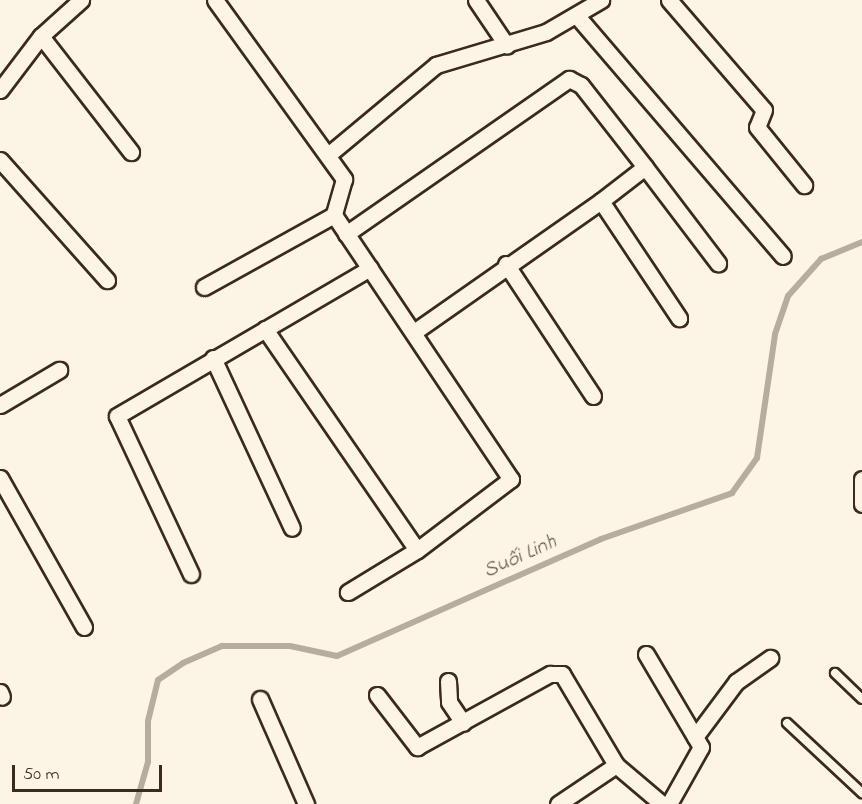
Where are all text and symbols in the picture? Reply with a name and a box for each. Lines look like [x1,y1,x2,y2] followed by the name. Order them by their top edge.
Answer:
[480,530,560,584] water label: Suối Linh
[15,753,165,791] scale bar
[23,762,60,788] text: 50 m

